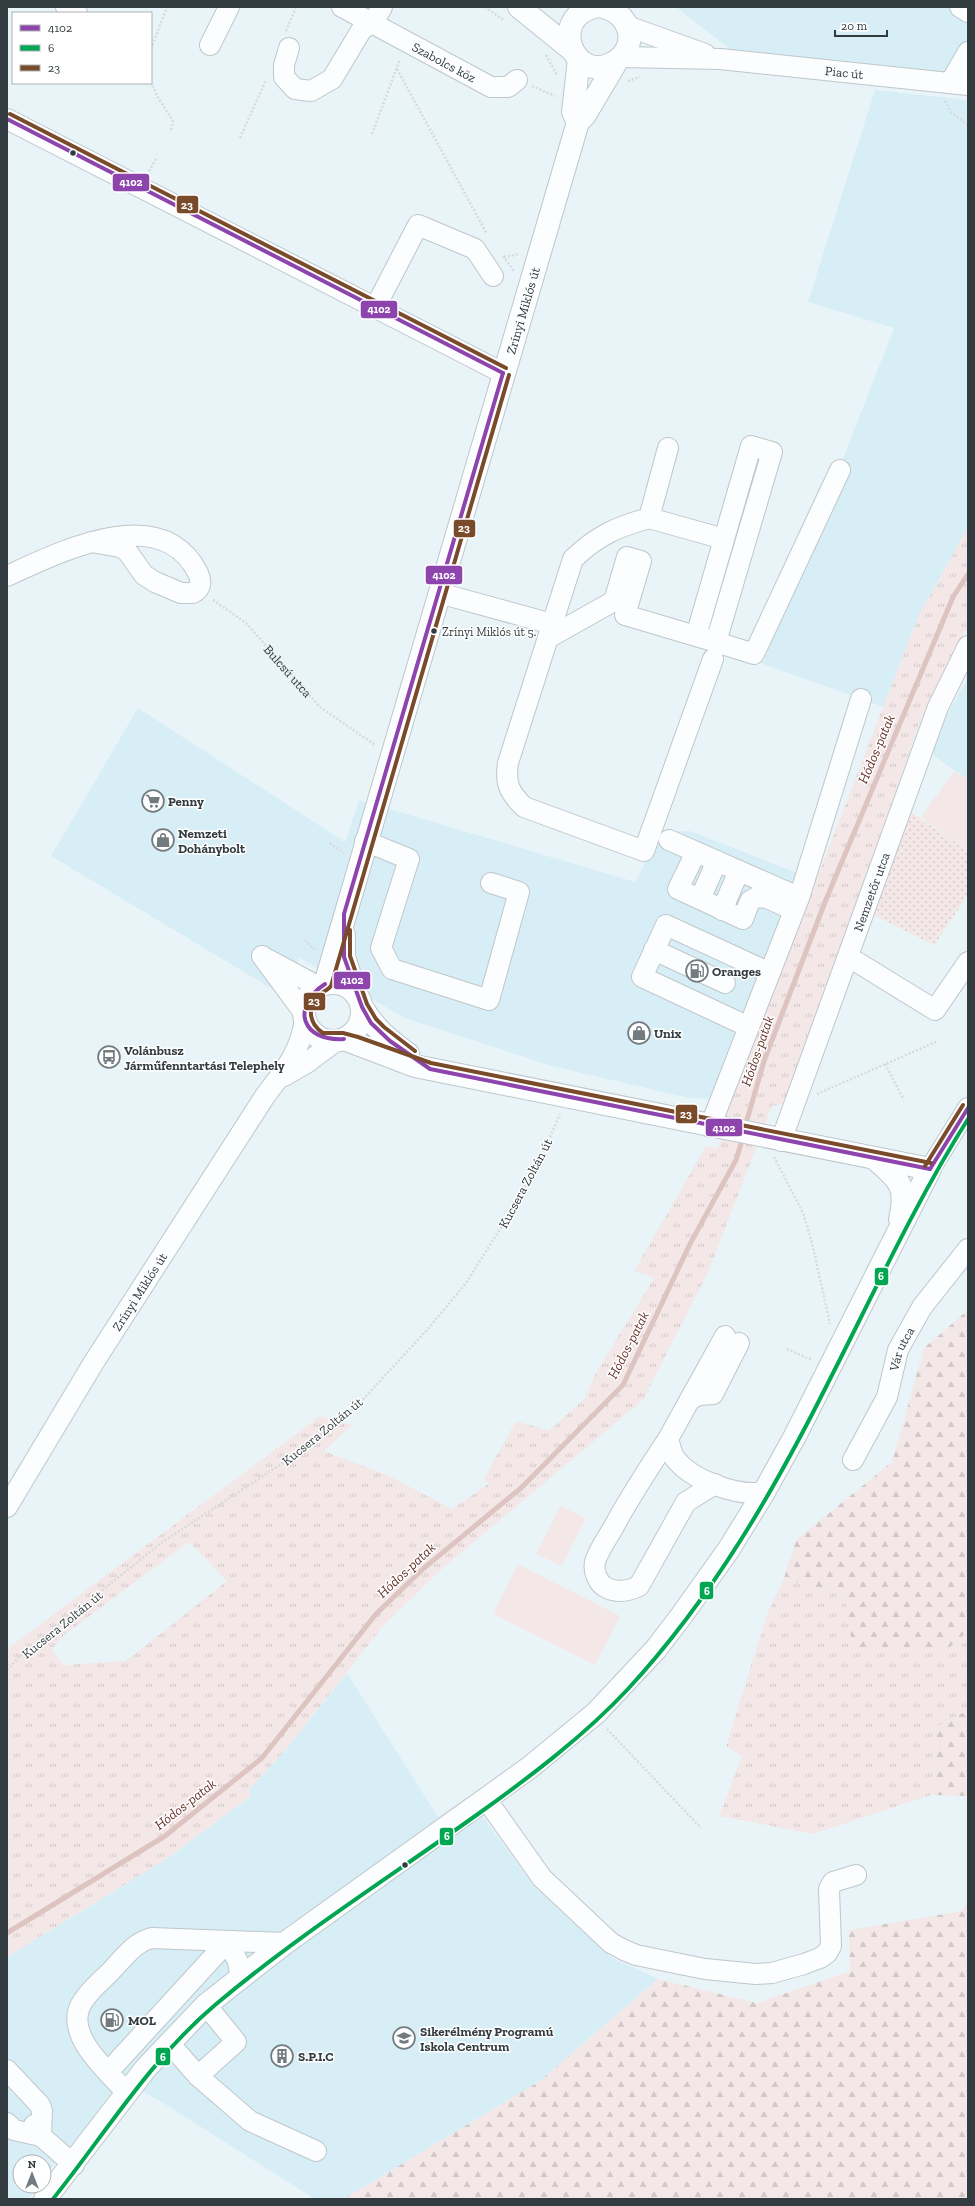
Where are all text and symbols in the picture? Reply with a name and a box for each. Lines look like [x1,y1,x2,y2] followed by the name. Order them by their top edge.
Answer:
[12,12,152,84] legend
[835,12,887,38] scale bar
[841,19,868,33] text: 20 m
[48,21,72,35] text: 4102
[409,39,478,86] street label: Szabolcs köz
[48,41,54,55] text: 6
[48,61,60,75] text: 23
[824,63,864,82] street label: Piac út
[68,148,78,158] unlabelled marker
[112,173,150,192] line badge: 4102
[120,176,143,189] text: 4102
[176,195,199,214] line badge: 23
[181,199,193,212] text: 23
[503,265,543,356] street label: Zrínyi Miklós út
[360,300,398,319] line badge: 4102
[368,303,391,316] text: 4102
[453,519,476,538] line badge: 23
[458,522,470,535] text: 23
[425,565,463,585] line badge: 4102
[433,569,456,582] text: 4102
[442,625,536,639] place label: Zrínyi Miklós út 5.
[429,626,439,636] marker: Zrínyi Miklós út 5.
[261,642,315,701] street label: Bulcsú utca
[854,712,899,786] water label: Hódos-patak
[140,788,166,814] supermarket icon: Penny
[168,794,204,809] place label: Penny
[178,826,246,856] place label: Nemzeti Dohánybolt
[150,827,176,853] shop icon: Nemzeti Dohánybolt
[850,850,893,934] street label: Nemzetőr utca
[684,958,710,984] fuel station icon: Oranges
[712,964,761,979] place label: Oranges
[333,971,371,990] line badge: 4102
[341,974,364,987] text: 4102
[303,992,326,1011] line badge: 23
[308,995,320,1008] text: 23
[737,1014,777,1089] water label: Hódos-patak
[626,1020,652,1046] shop icon: Unix
[654,1026,682,1041] place label: Unix
[124,1043,285,1073] place label: Volánbusz Járműfenntartási Telephely
[96,1044,122,1070] bus stop icon: Volánbusz Járműfenntartási Telephely
[675,1104,698,1124] line badge: 23
[680,1108,692,1121] text: 23
[705,1118,743,1137] line badge: 4102
[713,1122,736,1135] text: 4102
[496,1136,555,1231] street label: Kucsera Zoltán út
[109,1250,170,1334] street label: Zrínyi Miklós út
[874,1267,889,1286] line badge: 6
[878,1270,884,1283] text: 6
[604,1309,653,1382] water label: Hódos-patak
[886,1324,918,1373] street label: Vár utca
[279,1394,366,1468] street label: Kucsera Zoltán út
[374,1539,439,1602] water label: Hódos-patak
[699,1581,714,1600] line badge: 6
[704,1585,710,1598] text: 6
[19,1587,106,1661] street label: Kucsera Zoltán út
[151,1775,219,1834] water label: Hódos-patak
[439,1827,454,1846] line badge: 6
[444,1830,450,1843] text: 6
[400,1860,410,1870] unlabelled marker
[99,2007,125,2033] fuel station icon: MOL
[128,2013,157,2028] place label: MOL
[420,2024,554,2054] place label: Sikerélmény Programú Iskola Centrum
[391,2025,417,2051] school or university icon: Sikerélmény Programú Iskola Centrum
[269,2043,295,2069] building icon: S.P.I.C
[155,2047,171,2066] line badge: 6
[298,2049,334,2064] place label: S.P.I.C
[160,2051,166,2064] text: 6
[12,2154,52,2194] north arrow
[28,2158,37,2171] text: N

